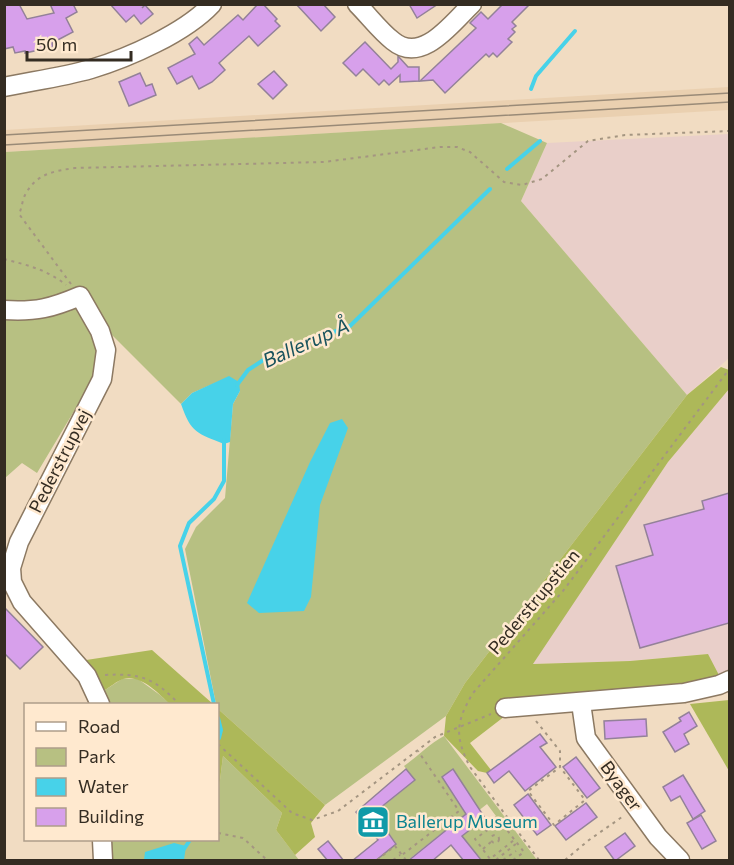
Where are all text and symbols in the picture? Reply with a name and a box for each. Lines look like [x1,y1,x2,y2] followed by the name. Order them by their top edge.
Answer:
[27,24,130,62] scale bar
[36,33,77,55] text: 50 m
[258,312,353,372] water label: Ballerup Å
[24,405,95,516] street label: Pederstrupvej
[483,544,584,658] street label: Pederstrupstien
[24,703,219,841] legend
[78,715,120,737] text: Road
[78,745,116,767] text: Park
[596,756,647,815] street label: Byager
[78,775,129,797] text: Water
[355,804,391,840] museum icon: Ballerup Museum
[78,805,144,827] text: Building
[396,810,538,832] place label: Ballerup Museum

